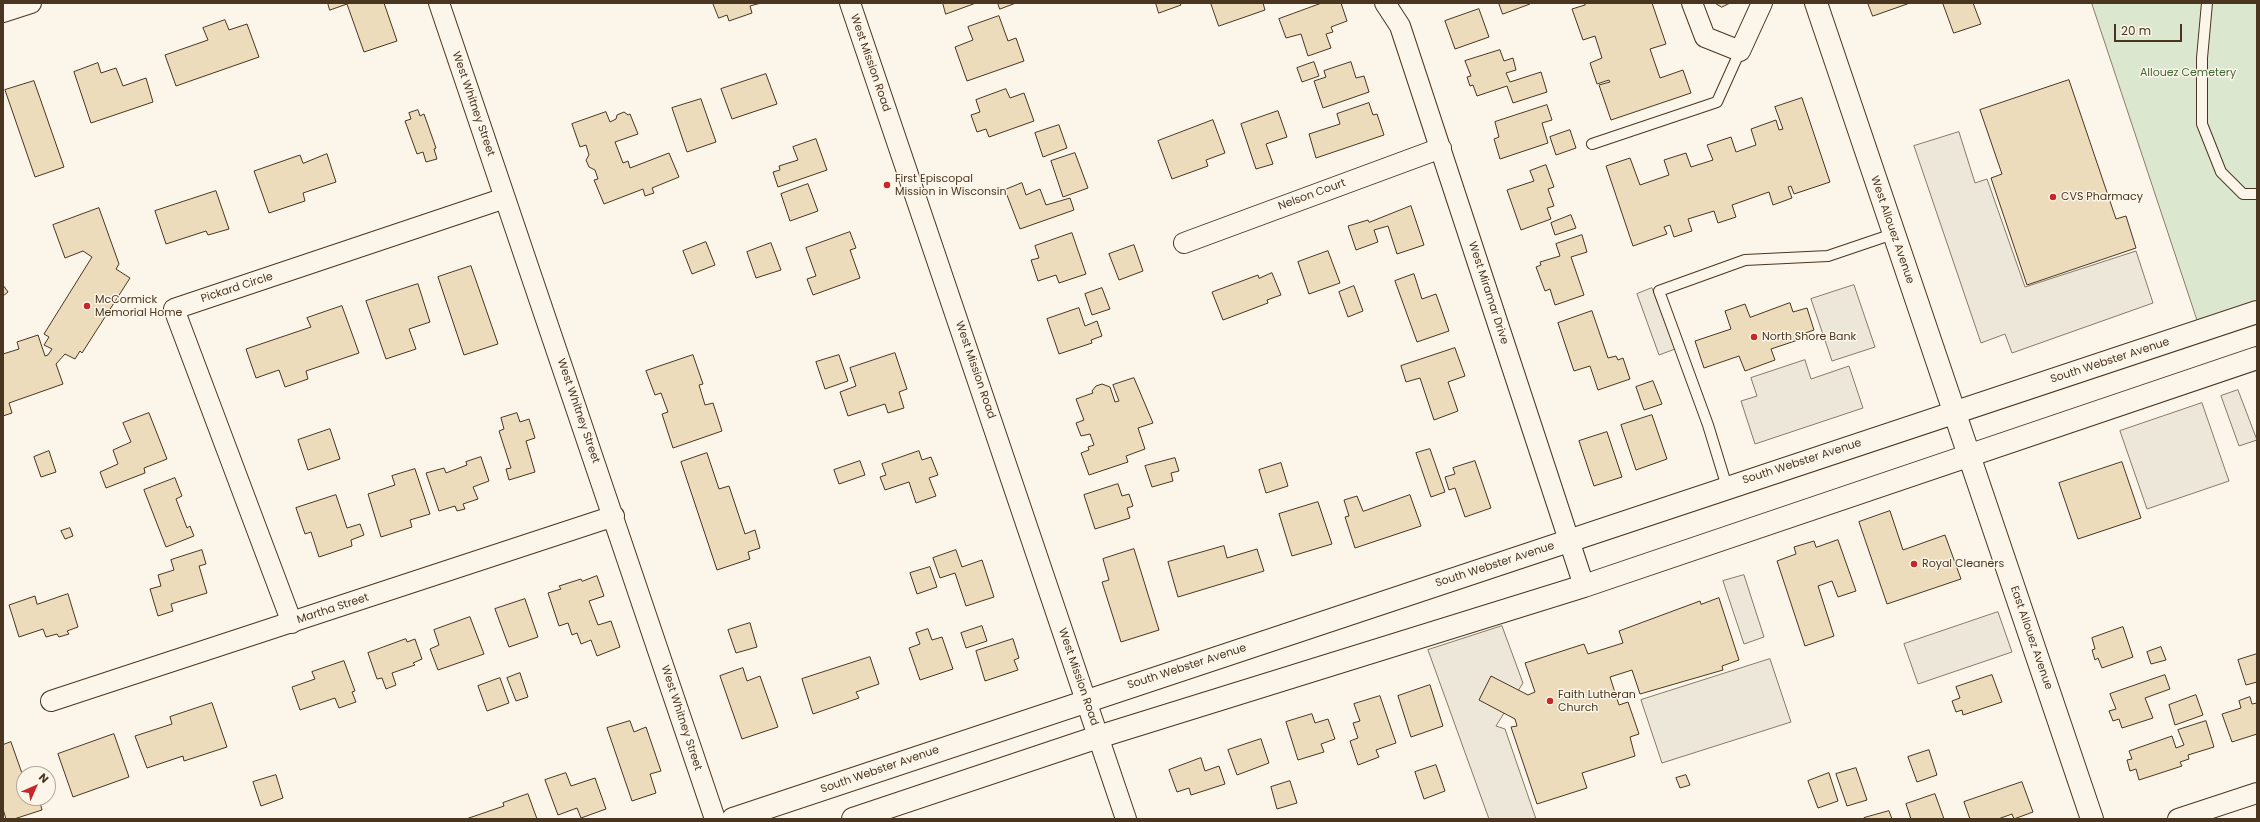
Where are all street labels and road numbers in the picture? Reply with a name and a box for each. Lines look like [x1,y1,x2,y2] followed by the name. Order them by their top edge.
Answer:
[847,13,893,113] street label: West Mission Road
[449,50,497,158] street label: West Whitney Street
[1867,174,1917,286] street label: West Allouez Avenue
[1277,177,1347,213] street label: Nelson Court
[1465,240,1511,346] street label: West Miramar Drive
[199,270,275,306] street label: Pickard Circle
[952,320,998,420] street label: West Mission Road
[2049,335,2171,387] street label: South Webster Avenue
[554,357,602,465] street label: West Whitney Street
[1741,436,1863,488] street label: South Webster Avenue
[1434,539,1556,591] street label: South Webster Avenue
[2007,584,2055,692] street label: East Allouez Avenue
[295,591,371,627] street label: Martha Street
[1055,627,1101,727] street label: West Mission Road
[1126,641,1248,693] street label: South Webster Avenue
[658,664,704,772] street label: West Whitney Street
[819,744,941,796] street label: South Webster Avenue

